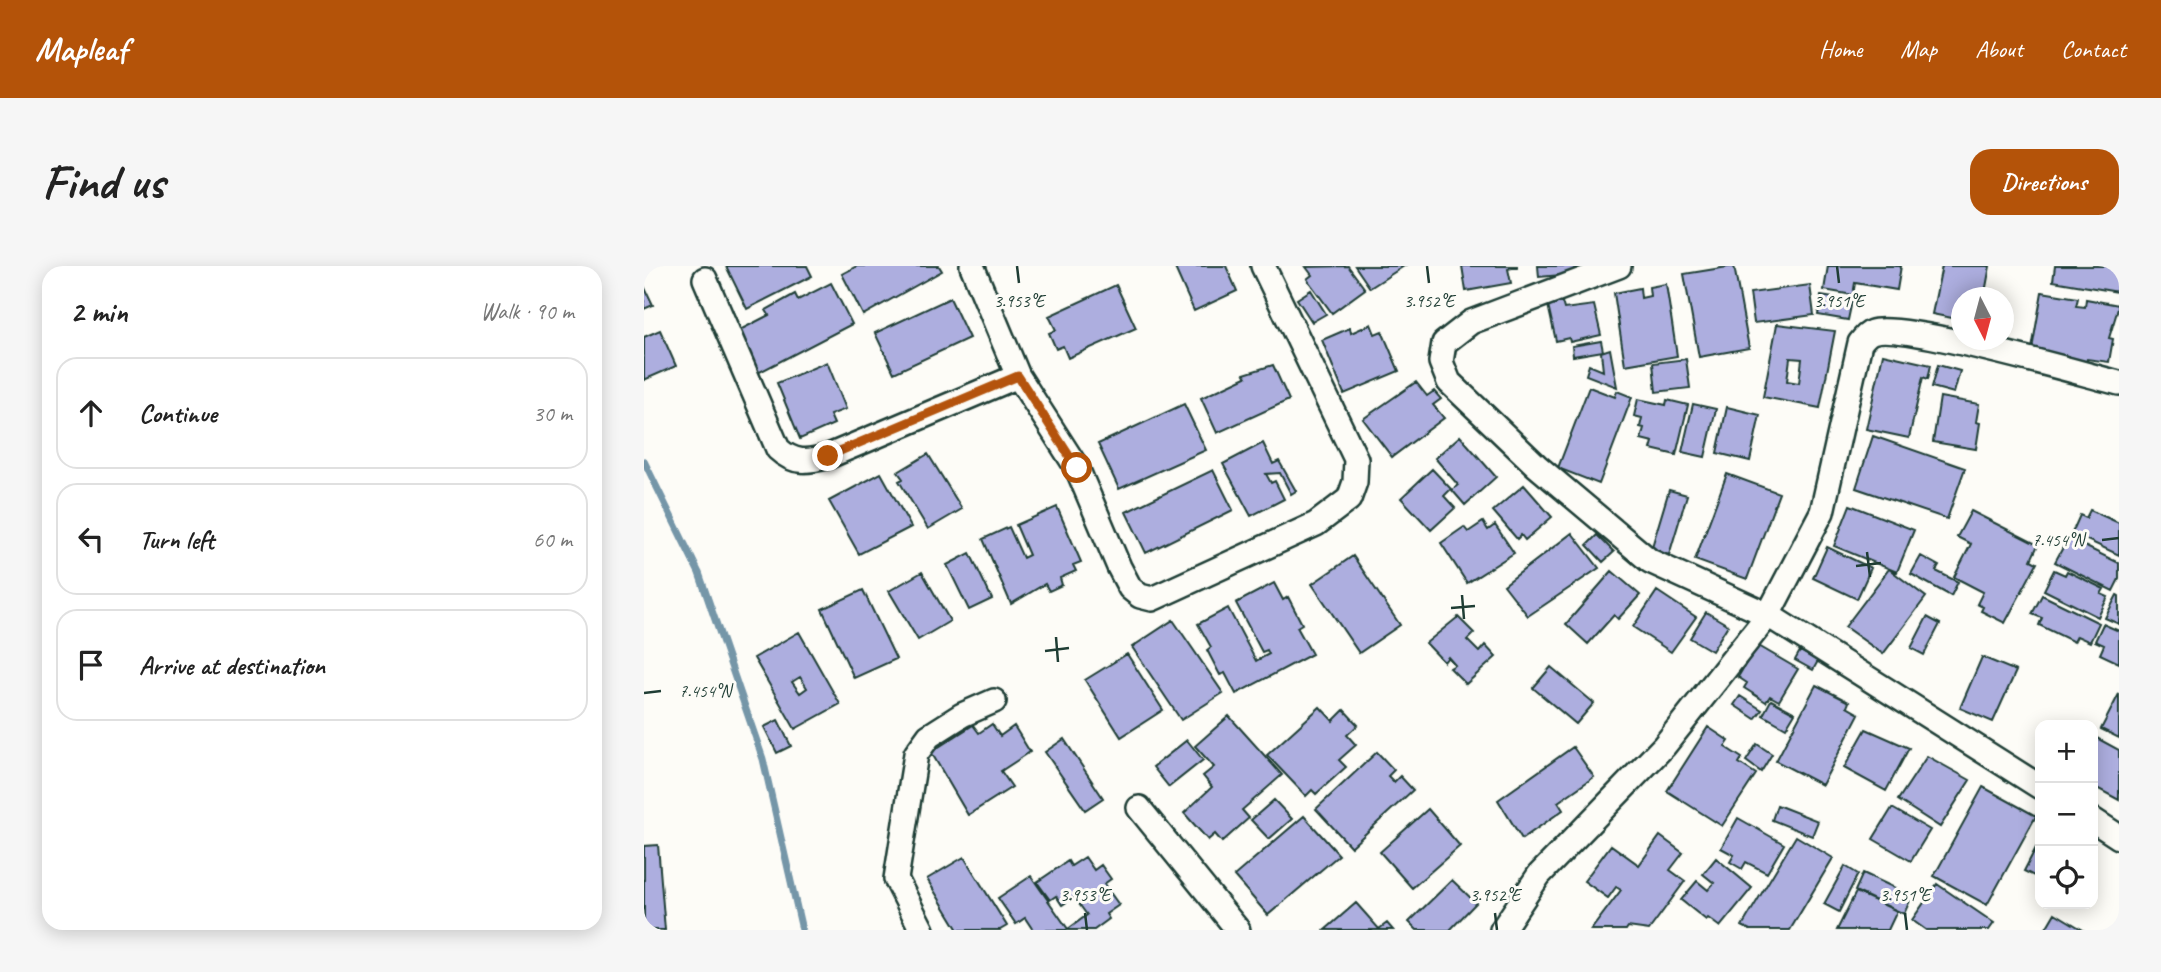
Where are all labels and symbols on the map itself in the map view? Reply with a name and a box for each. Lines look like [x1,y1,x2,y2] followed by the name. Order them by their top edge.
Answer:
[1951,287,2014,350] north arrow
[994,290,1047,312] text: 3.953°E
[1404,290,1457,312] text: 3.952°E
[1814,290,1867,312] text: 3.951°E
[812,440,843,471] route end
[1061,452,1092,483] route start
[2032,529,2087,551] text: 7.454°N
[679,680,734,702] text: 7.454°N
[1060,884,1113,906] text: 3.953°E
[1470,884,1523,906] text: 3.952°E
[1880,884,1933,906] text: 3.951°E

